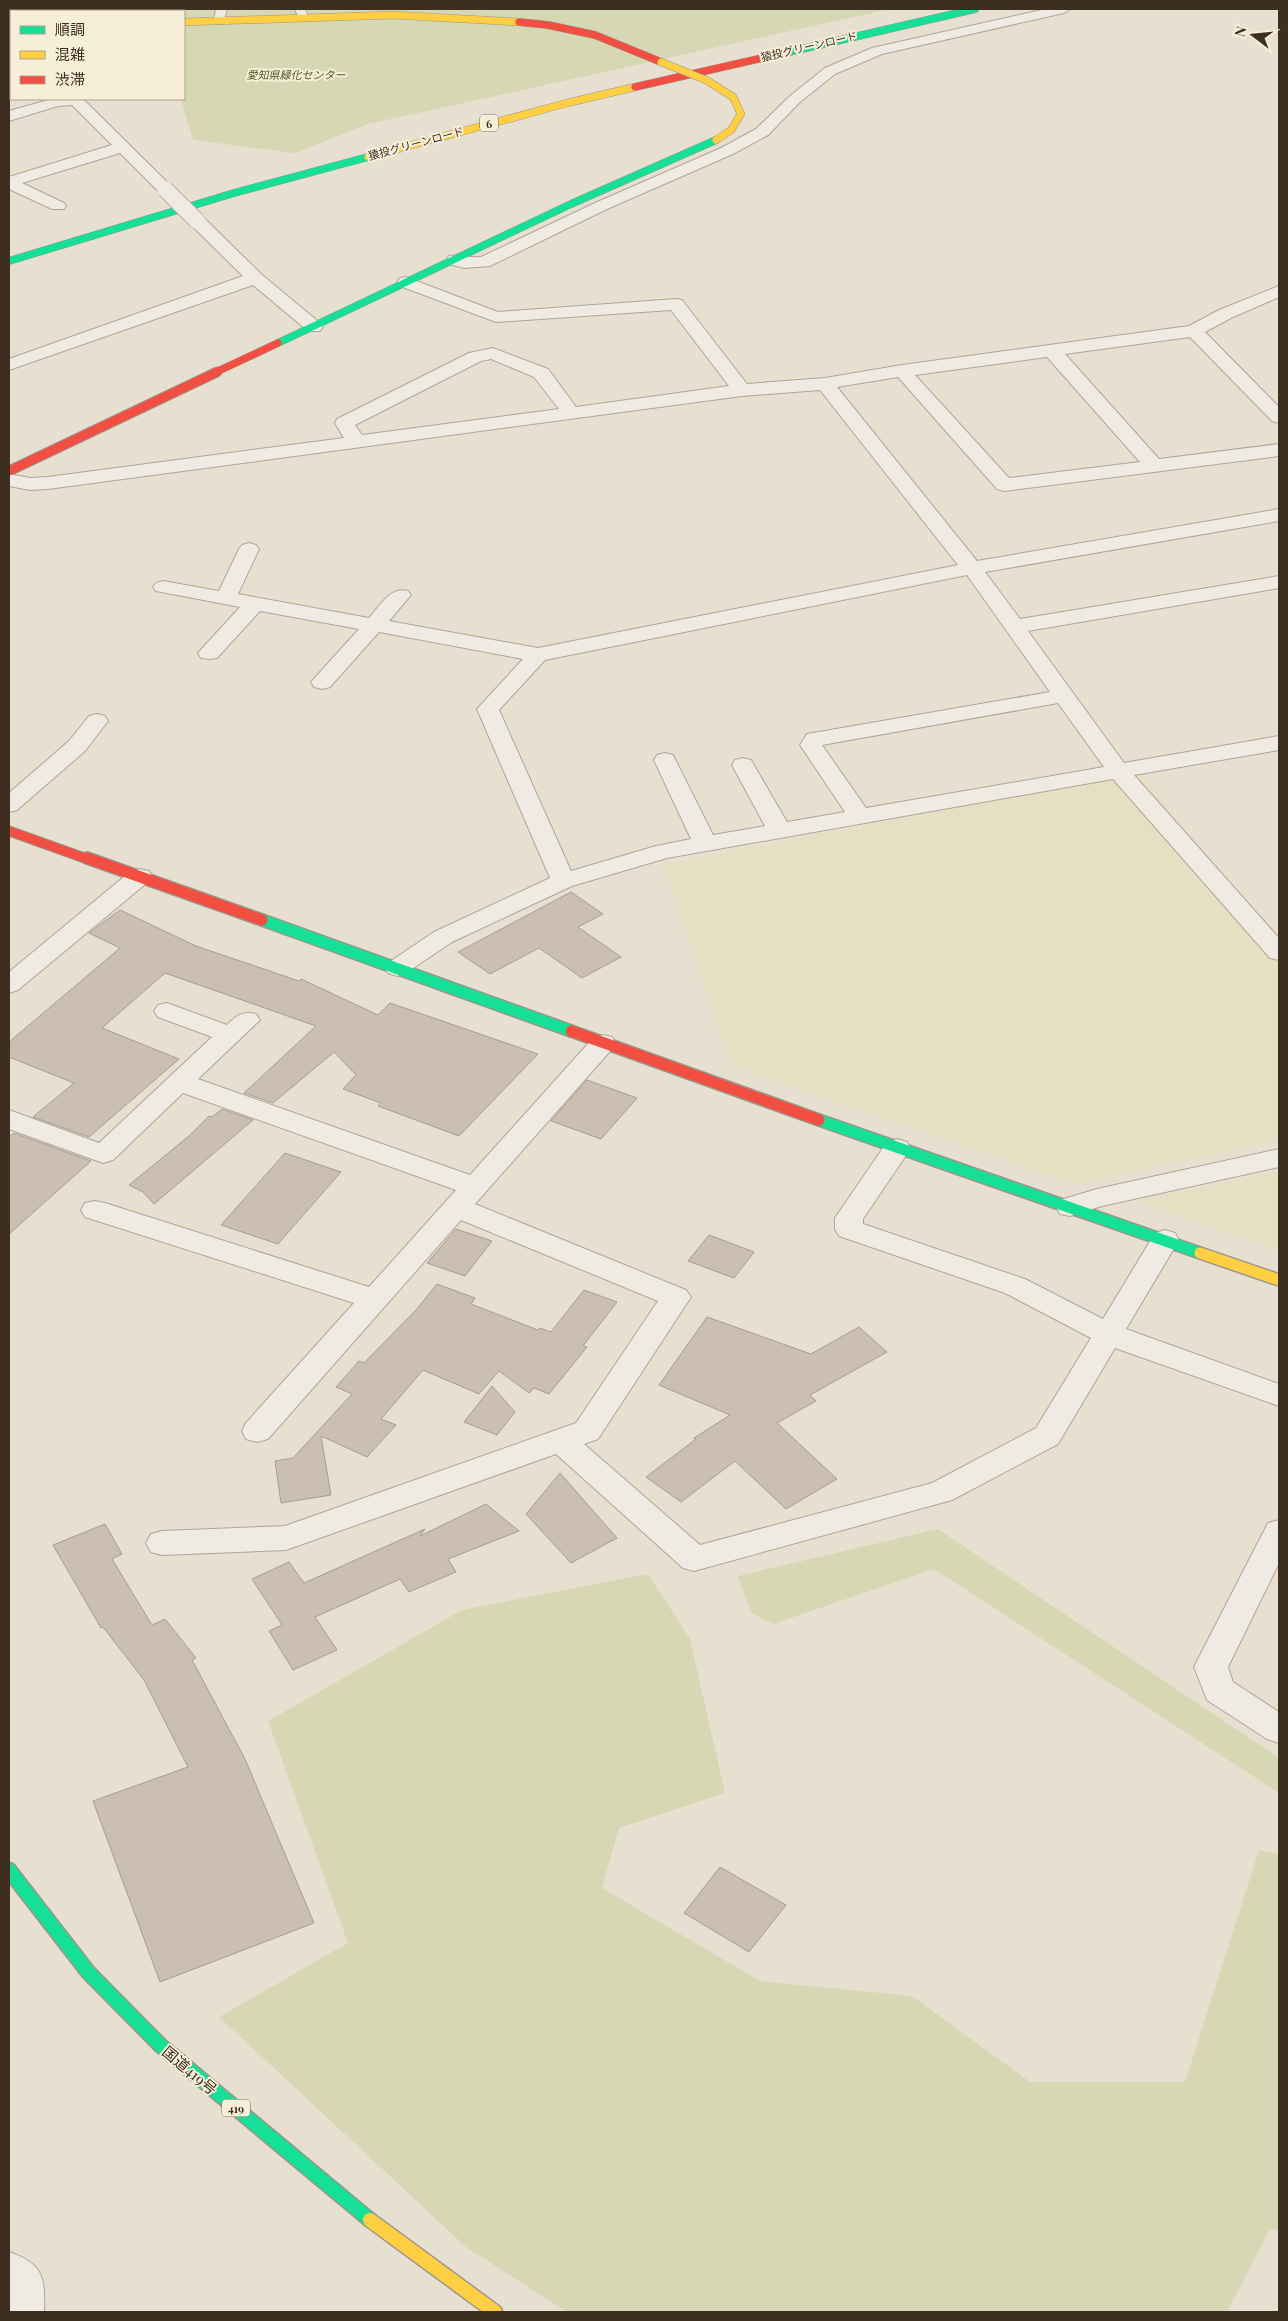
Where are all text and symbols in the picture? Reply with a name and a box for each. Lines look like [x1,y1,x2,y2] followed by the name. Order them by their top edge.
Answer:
[10,10,185,100] legend
[1228,10,1278,60] north arrow
[55,19,85,39] text: 順調
[1229,24,1251,39] text: N
[759,28,859,64] street label: 猿投グリーンロード
[55,44,85,64] text: 混雑
[247,67,346,82] park label: 愛知県緑化センター
[55,69,85,89] text: 渋滞
[480,115,498,132] road number: 6
[367,123,465,163] street label: 猿投グリーンロード
[158,2041,222,2099] street label: 国道419号
[222,2100,250,2116] road number: 419

